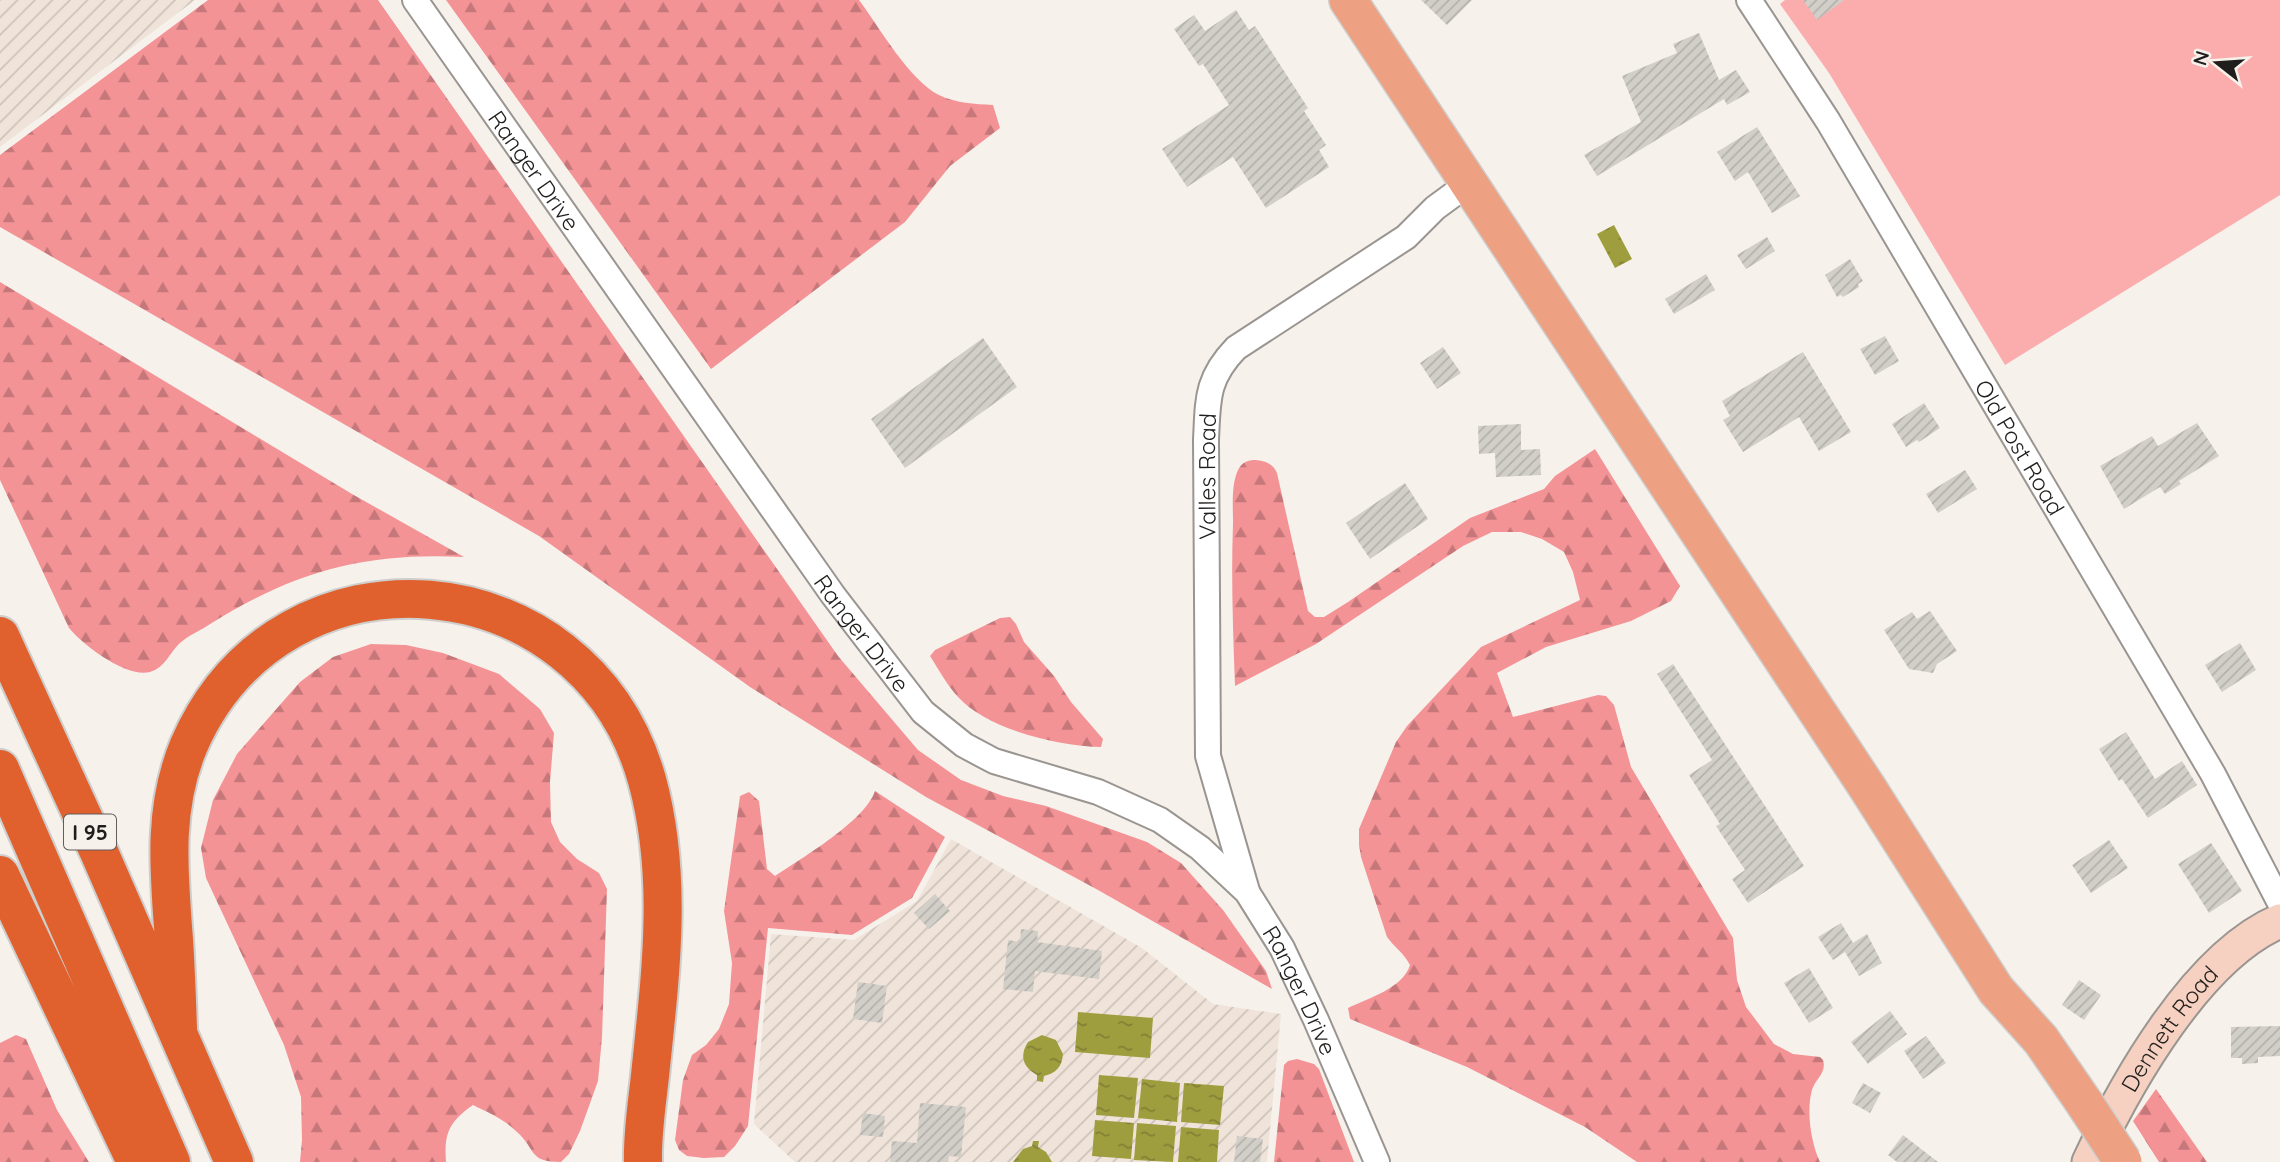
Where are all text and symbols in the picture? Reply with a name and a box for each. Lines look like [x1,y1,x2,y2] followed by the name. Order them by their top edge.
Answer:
[2182,28,2252,98] north arrow
[2187,48,2214,68] text: N
[482,104,587,236] street label: Ranger Drive
[1969,374,2071,520] street label: Old Post Road
[1191,412,1222,540] street label: Valles Road
[808,568,916,697] street label: Ranger Drive
[64,814,116,850] road number: I 95
[1257,920,1344,1059] street label: Ranger Drive
[2114,959,2224,1097] street label: Dennett Road

